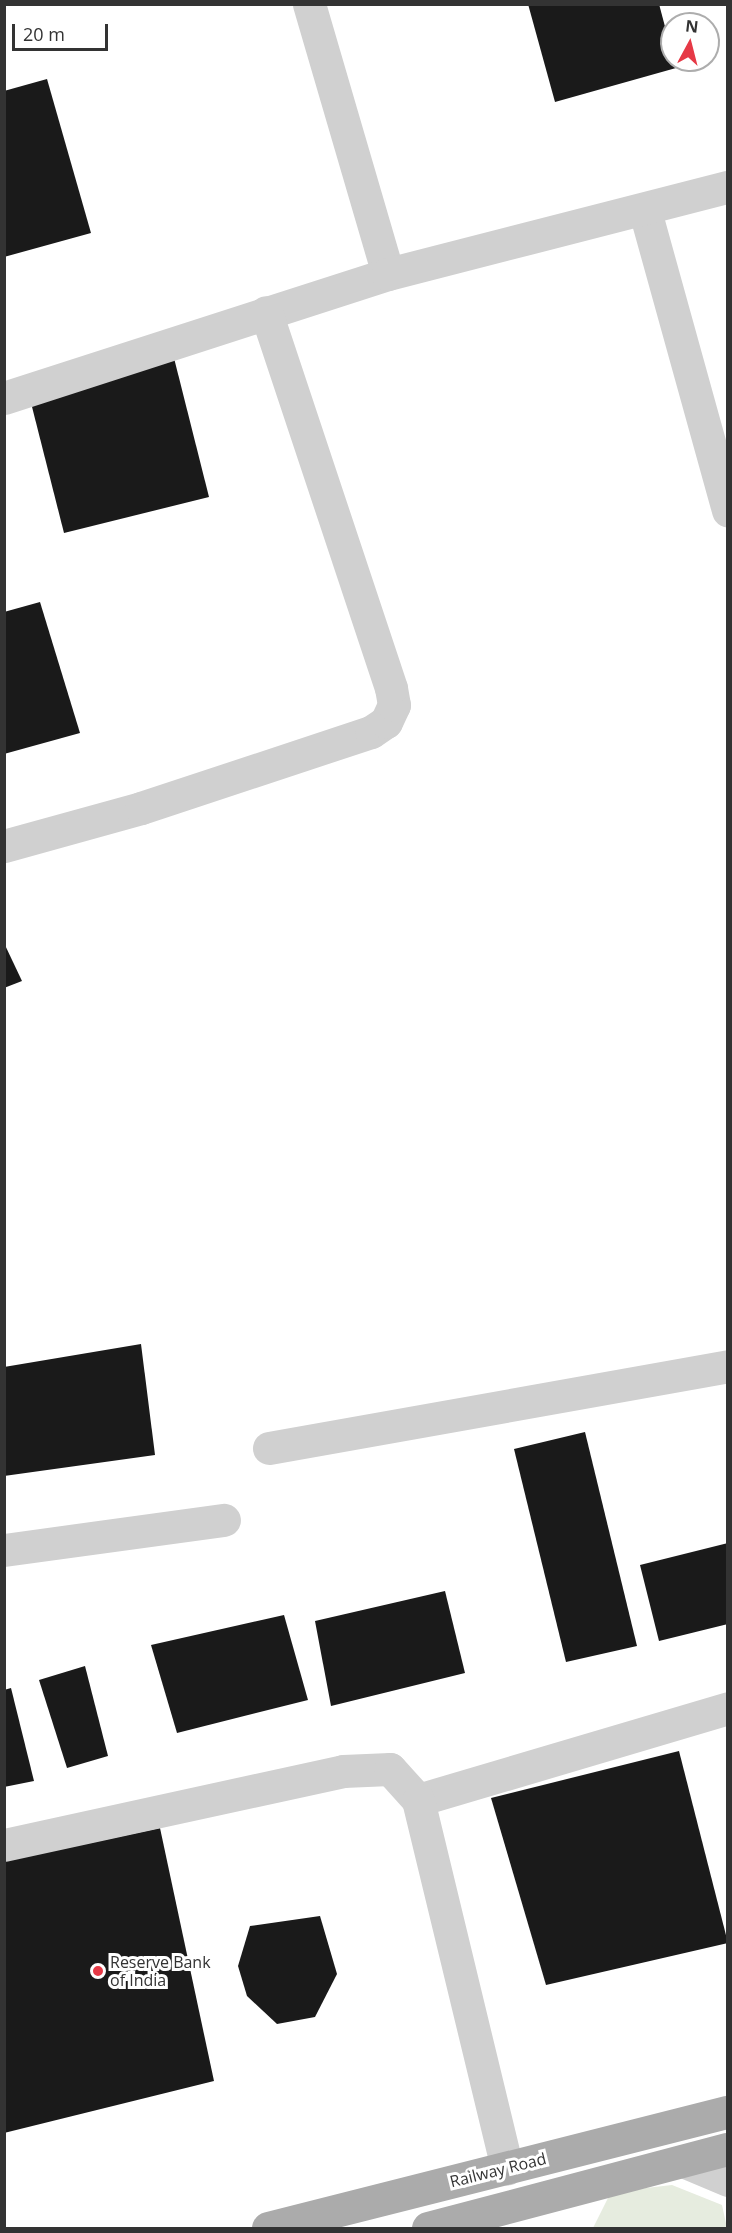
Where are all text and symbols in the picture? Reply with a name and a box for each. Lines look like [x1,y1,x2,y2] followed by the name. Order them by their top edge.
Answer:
[15,12,111,50] scale bar
[660,12,720,72] north arrow
[684,14,700,38] text: N
[23,22,65,46] text: 20 m
[110,1952,211,1990] place label: Reserve Bank of India
[91,1964,105,1978] marker: Reserve Bank of India
[448,2149,548,2191] street label: Railway Road

